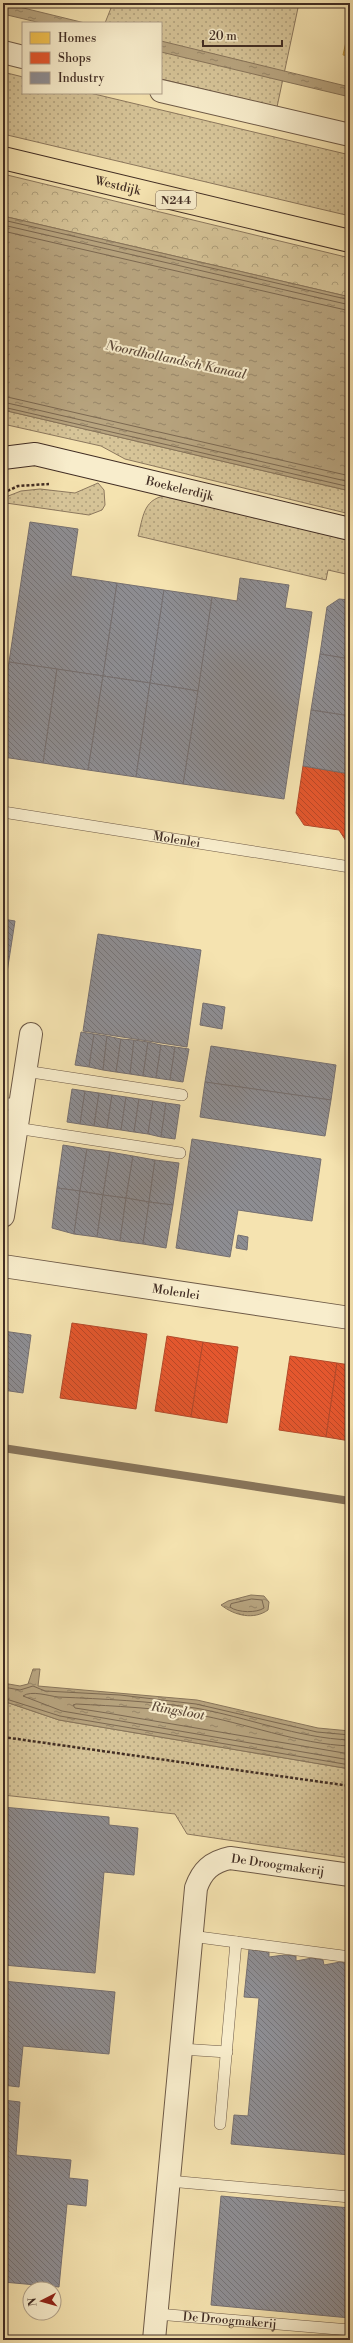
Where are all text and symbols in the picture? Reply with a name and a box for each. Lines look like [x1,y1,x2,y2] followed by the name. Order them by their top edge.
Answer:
[22,22,162,94] legend
[203,22,282,48] scale bar
[209,29,237,44] text: 20 m
[58,31,96,46] text: Homes
[58,51,91,66] text: Shops
[58,71,105,86] text: Industry
[92,173,143,199] street label: Westdijk
[156,191,196,209] road number: N244
[103,337,248,383] water label: Noordhollandsch Kanaal
[143,473,216,504] street label: Boekelerdijk
[152,829,202,851] street label: Molenlei
[151,1281,201,1303] street label: Molenlei
[149,1698,207,1724] water label: Ringsloot
[230,1851,325,1879] street label: De Droogmakerij
[22,2281,62,2321] north arrow
[26,2297,40,2307] text: N
[182,2309,277,2332] street label: De Droogmakerij

